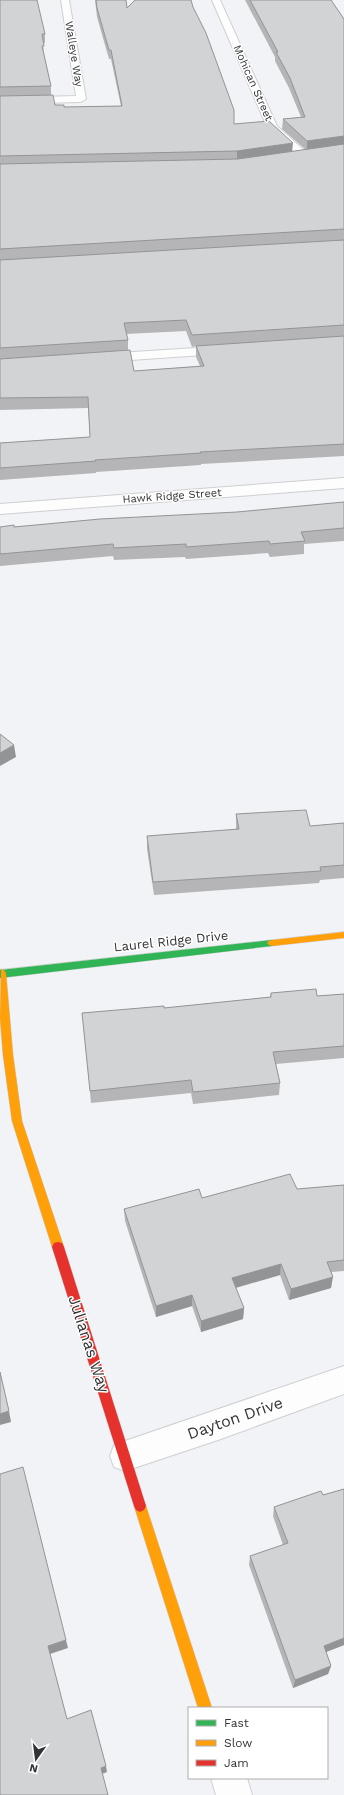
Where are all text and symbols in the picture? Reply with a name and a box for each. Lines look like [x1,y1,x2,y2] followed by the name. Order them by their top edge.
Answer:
[62,20,86,88] street label: Walleye Way
[230,43,276,123] street label: Mohican Street
[122,486,222,506] street label: Hawk Ridge Street
[113,928,229,954] street label: Laurel Ridge Drive
[64,1293,114,1396] street label: Julianas Way
[185,1393,285,1443] street label: Dayton Drive
[188,1707,328,1779] legend
[224,1716,249,1730] text: Fast
[224,1736,252,1750] text: Slow
[16,1739,56,1779] north arrow
[224,1756,249,1770] text: Jam
[28,1761,39,1776] text: N

